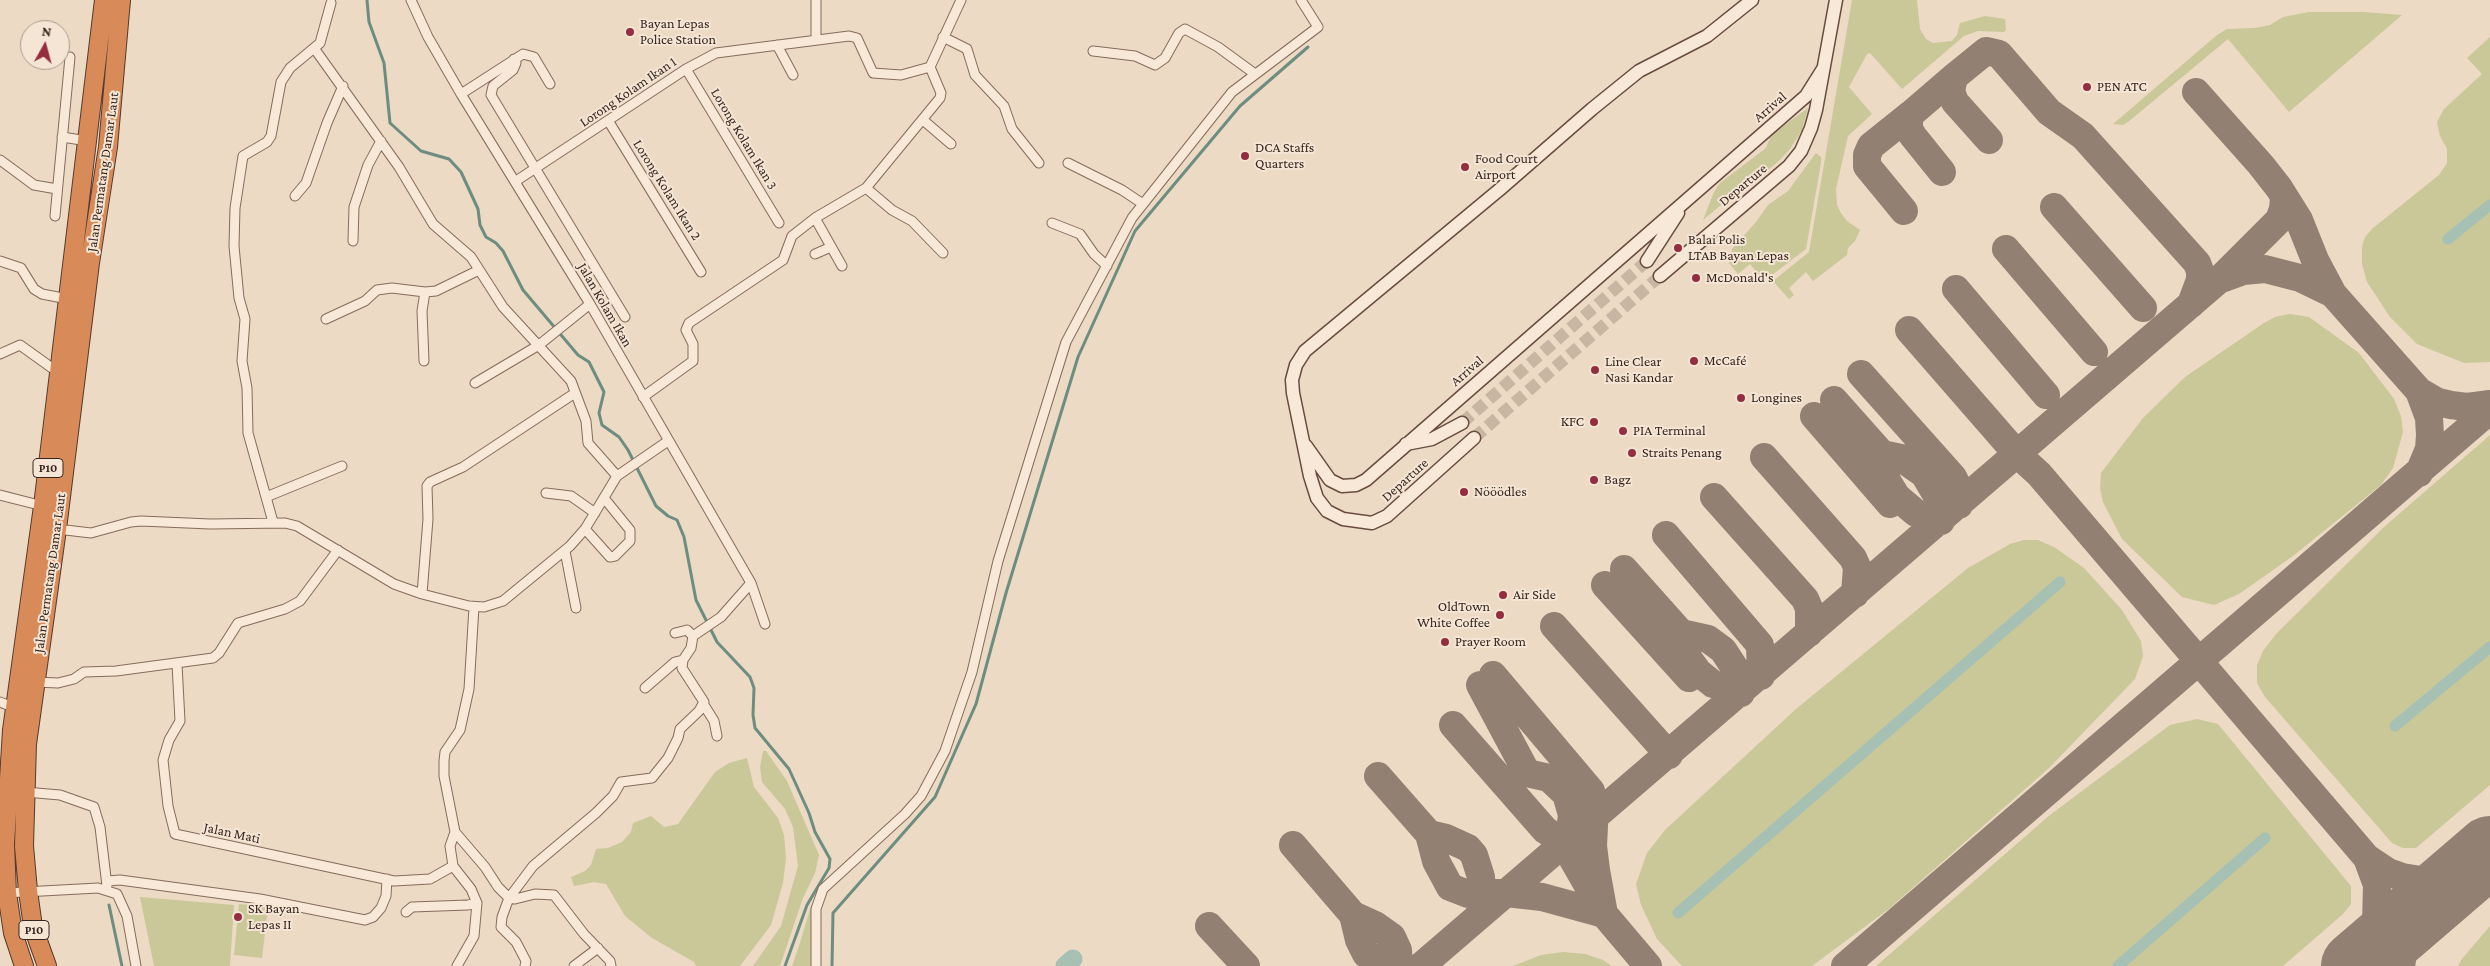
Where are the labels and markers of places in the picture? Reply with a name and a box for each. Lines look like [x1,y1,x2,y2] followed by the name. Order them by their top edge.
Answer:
[640,16,716,48] place label: Bayan Lepas Police Station
[624,26,636,38] marker: Bayan Lepas Police Station
[2097,79,2147,95] place label: PEN ATC
[2081,81,2093,93] marker: PEN ATC
[1255,140,1314,172] place label: DCA Staffs Quarters
[1239,150,1251,162] marker: DCA Staffs Quarters
[1475,151,1538,184] place label: Food Court Airport
[1459,161,1471,173] marker: Food Court Airport
[1688,232,1789,264] place label: Balai Polis LTAB Bayan Lepas
[1672,242,1684,254] marker: Balai Polis LTAB Bayan Lepas
[1706,270,1773,286] place label: McDonald's
[1690,272,1702,284] marker: McDonald's
[1704,353,1746,369] place label: McCafé
[1605,354,1673,387] place label: Line Clear Nasi Kandar
[1688,355,1700,367] marker: McCafé
[1589,364,1601,376] marker: Line Clear Nasi Kandar
[1751,390,1802,406] place label: Longines
[1735,392,1747,404] marker: Longines
[1561,414,1584,430] place label: KFC
[1588,416,1600,428] marker: KFC
[1633,423,1706,439] place label: PIA Terminal
[1617,425,1629,437] marker: PIA Terminal
[1642,445,1722,461] place label: Straits Penang
[1626,447,1638,459] marker: Straits Penang
[1604,472,1631,488] place label: Bagz
[1588,474,1600,486] marker: Bagz
[1474,484,1527,500] place label: Nööödles
[1458,486,1470,498] marker: Nööödles
[1513,587,1556,603] place label: Air Side
[1497,589,1509,601] marker: Air Side
[1417,599,1490,632] place label: OldTown White Coffee
[1494,609,1506,621] marker: OldTown White Coffee
[1455,634,1526,650] place label: Prayer Room
[1439,636,1451,648] marker: Prayer Room
[248,901,300,934] place label: SK Bayan Lepas II
[232,911,244,923] marker: SK Bayan Lepas II

